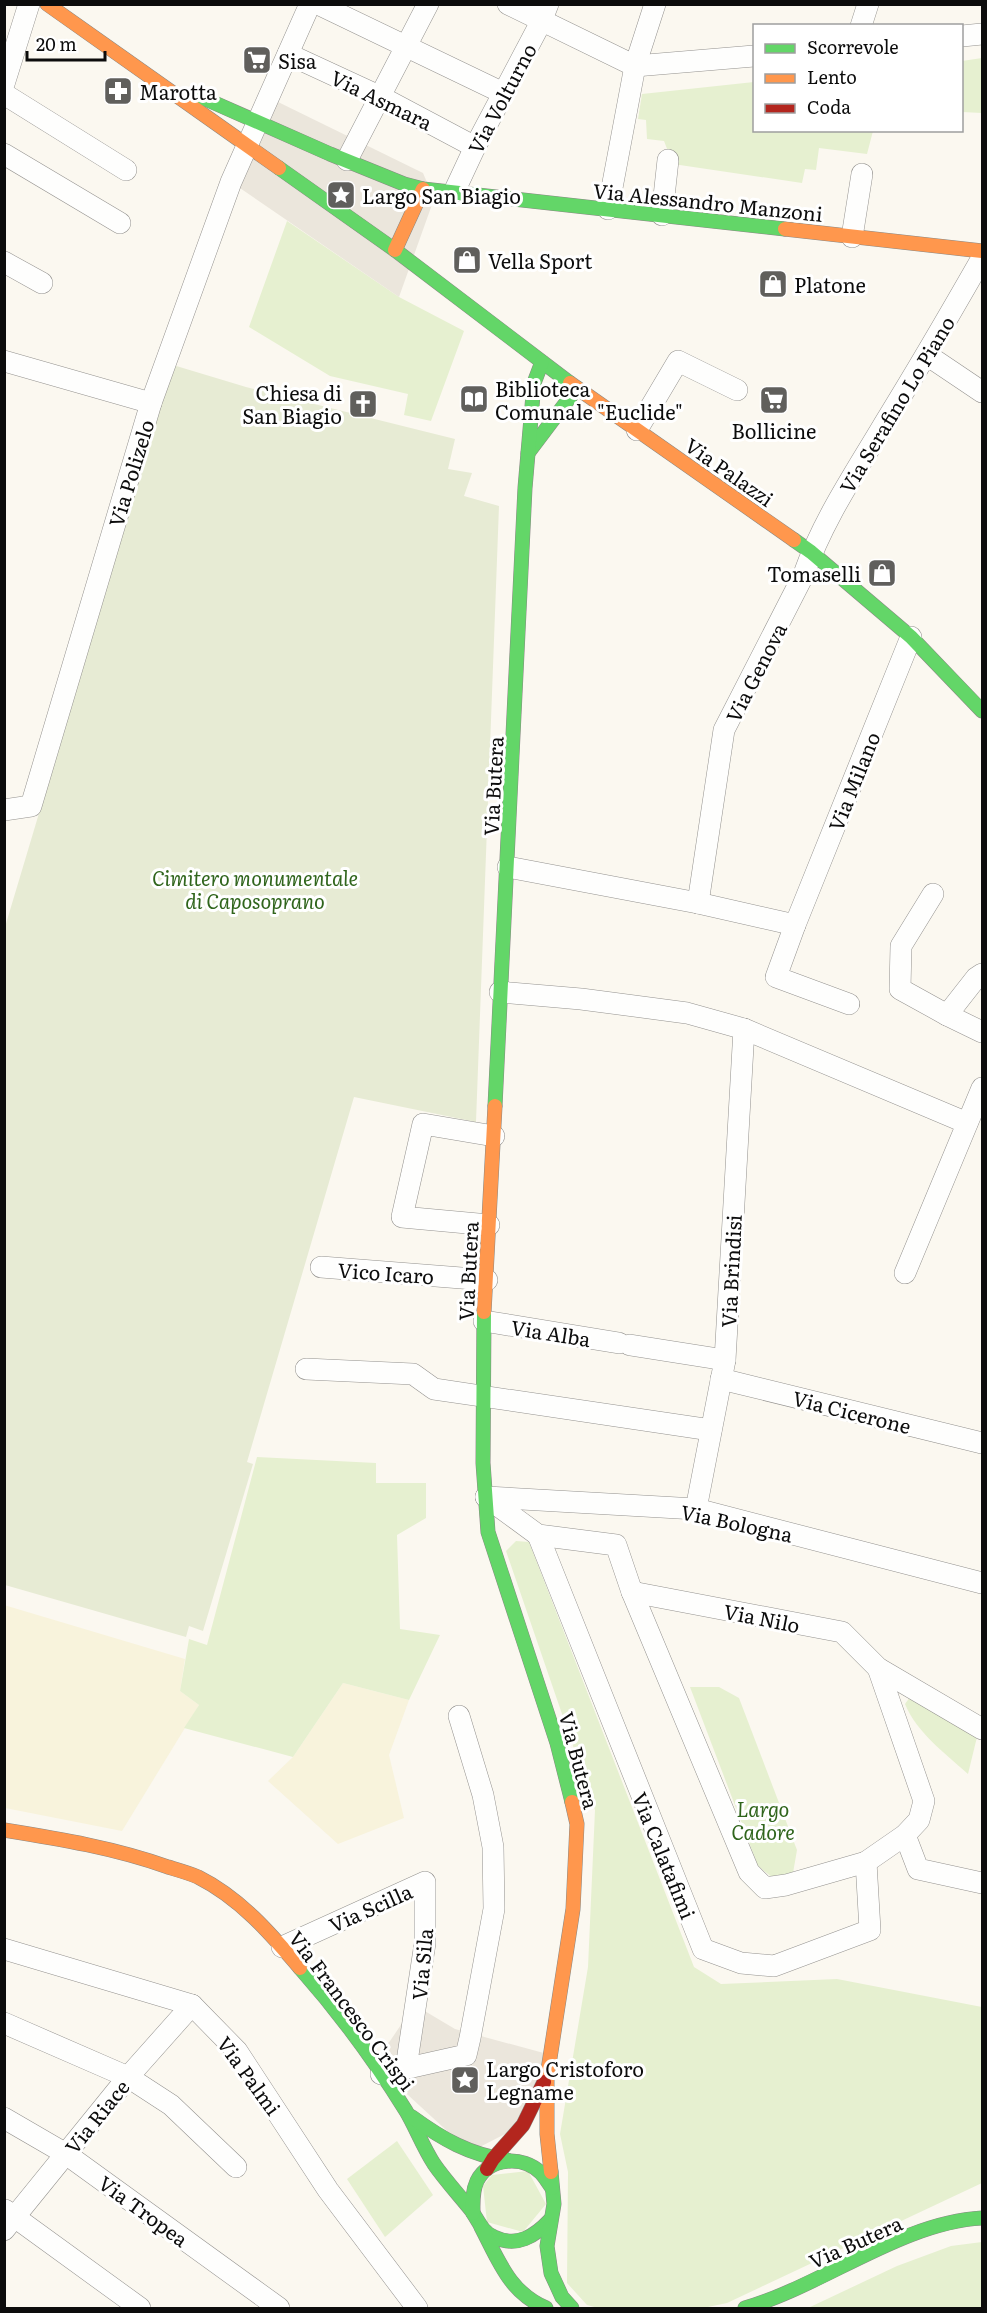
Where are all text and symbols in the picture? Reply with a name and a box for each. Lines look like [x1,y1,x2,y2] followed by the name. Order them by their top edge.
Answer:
[27,24,105,62] scale bar
[753,24,963,132] legend
[36,30,77,57] text: 20 m
[807,33,899,60] text: Scorrevole
[459,37,543,159] street label: Via Volturno
[241,44,273,76] supermarket icon: Sisa
[278,45,317,75] place label: Sisa
[326,61,438,137] street label: Via Asmara
[807,63,857,90] text: Lento
[102,75,134,107] pharmacy icon: Marotta
[139,76,217,106] place label: Marotta
[807,93,851,120] text: Coda
[592,174,825,228] street label: Via Alessandro Manzoni
[325,179,357,211] place icon: Largo San Biagio
[362,180,521,210] place label: Largo San Biagio
[451,244,483,276] shop icon: Vella Sport
[488,245,592,275] place label: Vella Sport
[757,268,789,300] shop icon: Platone
[794,269,866,299] place label: Platone
[831,310,961,498] street label: Via Serafino Lo Piano
[495,373,683,426] place label: Biblioteca Comunale "Euclide"
[242,377,342,430] place label: Chiesa di San Biagio
[458,383,490,415] library icon: Biblioteca Comunale "Euclide"
[758,384,790,416] supermarket icon: Bollicine
[347,388,379,420] church icon: Chiesa di San Biagio
[732,415,816,445] place label: Bollicine
[99,416,161,530] street label: Via Polizelo
[679,429,781,513] street label: Via Palazzi
[866,557,898,589] shop icon: Tomaselli
[767,558,861,588] place label: Tomaselli
[717,617,793,727] street label: Via Genova
[820,727,886,835] street label: Via Milano
[474,735,510,837] street label: Via Butera
[152,862,358,915] park label: Cimitero monumentale di Caposoprano
[712,1213,748,1328] street label: Via Brindisi
[449,1220,485,1322] street label: Via Butera
[337,1254,435,1290] street label: Vico Icaro
[509,1311,593,1353] street label: Via Alba
[790,1382,914,1440] street label: Via Cicerone
[678,1495,796,1549] street label: Via Bologna
[721,1595,803,1639] street label: Via Nilo
[553,1708,607,1812] street label: Via Butera
[626,1787,704,1923] street label: Via Calatafimi
[731,1793,795,1846] park label: Largo Cadore
[323,1875,417,1939] street label: Via Scilla
[283,1924,423,2097] street label: Via Francesco Crispi
[403,1927,439,2001] street label: Via Sila
[211,2029,289,2121] street label: Via Palmi
[486,2053,644,2106] place label: Largo Cristoforo Legname
[449,2064,481,2096] place icon: Largo Cristoforo Legname
[57,2072,135,2160] street label: Via Riace
[93,2167,195,2253] street label: Via Tropea
[803,2207,907,2275] street label: Via Butera

